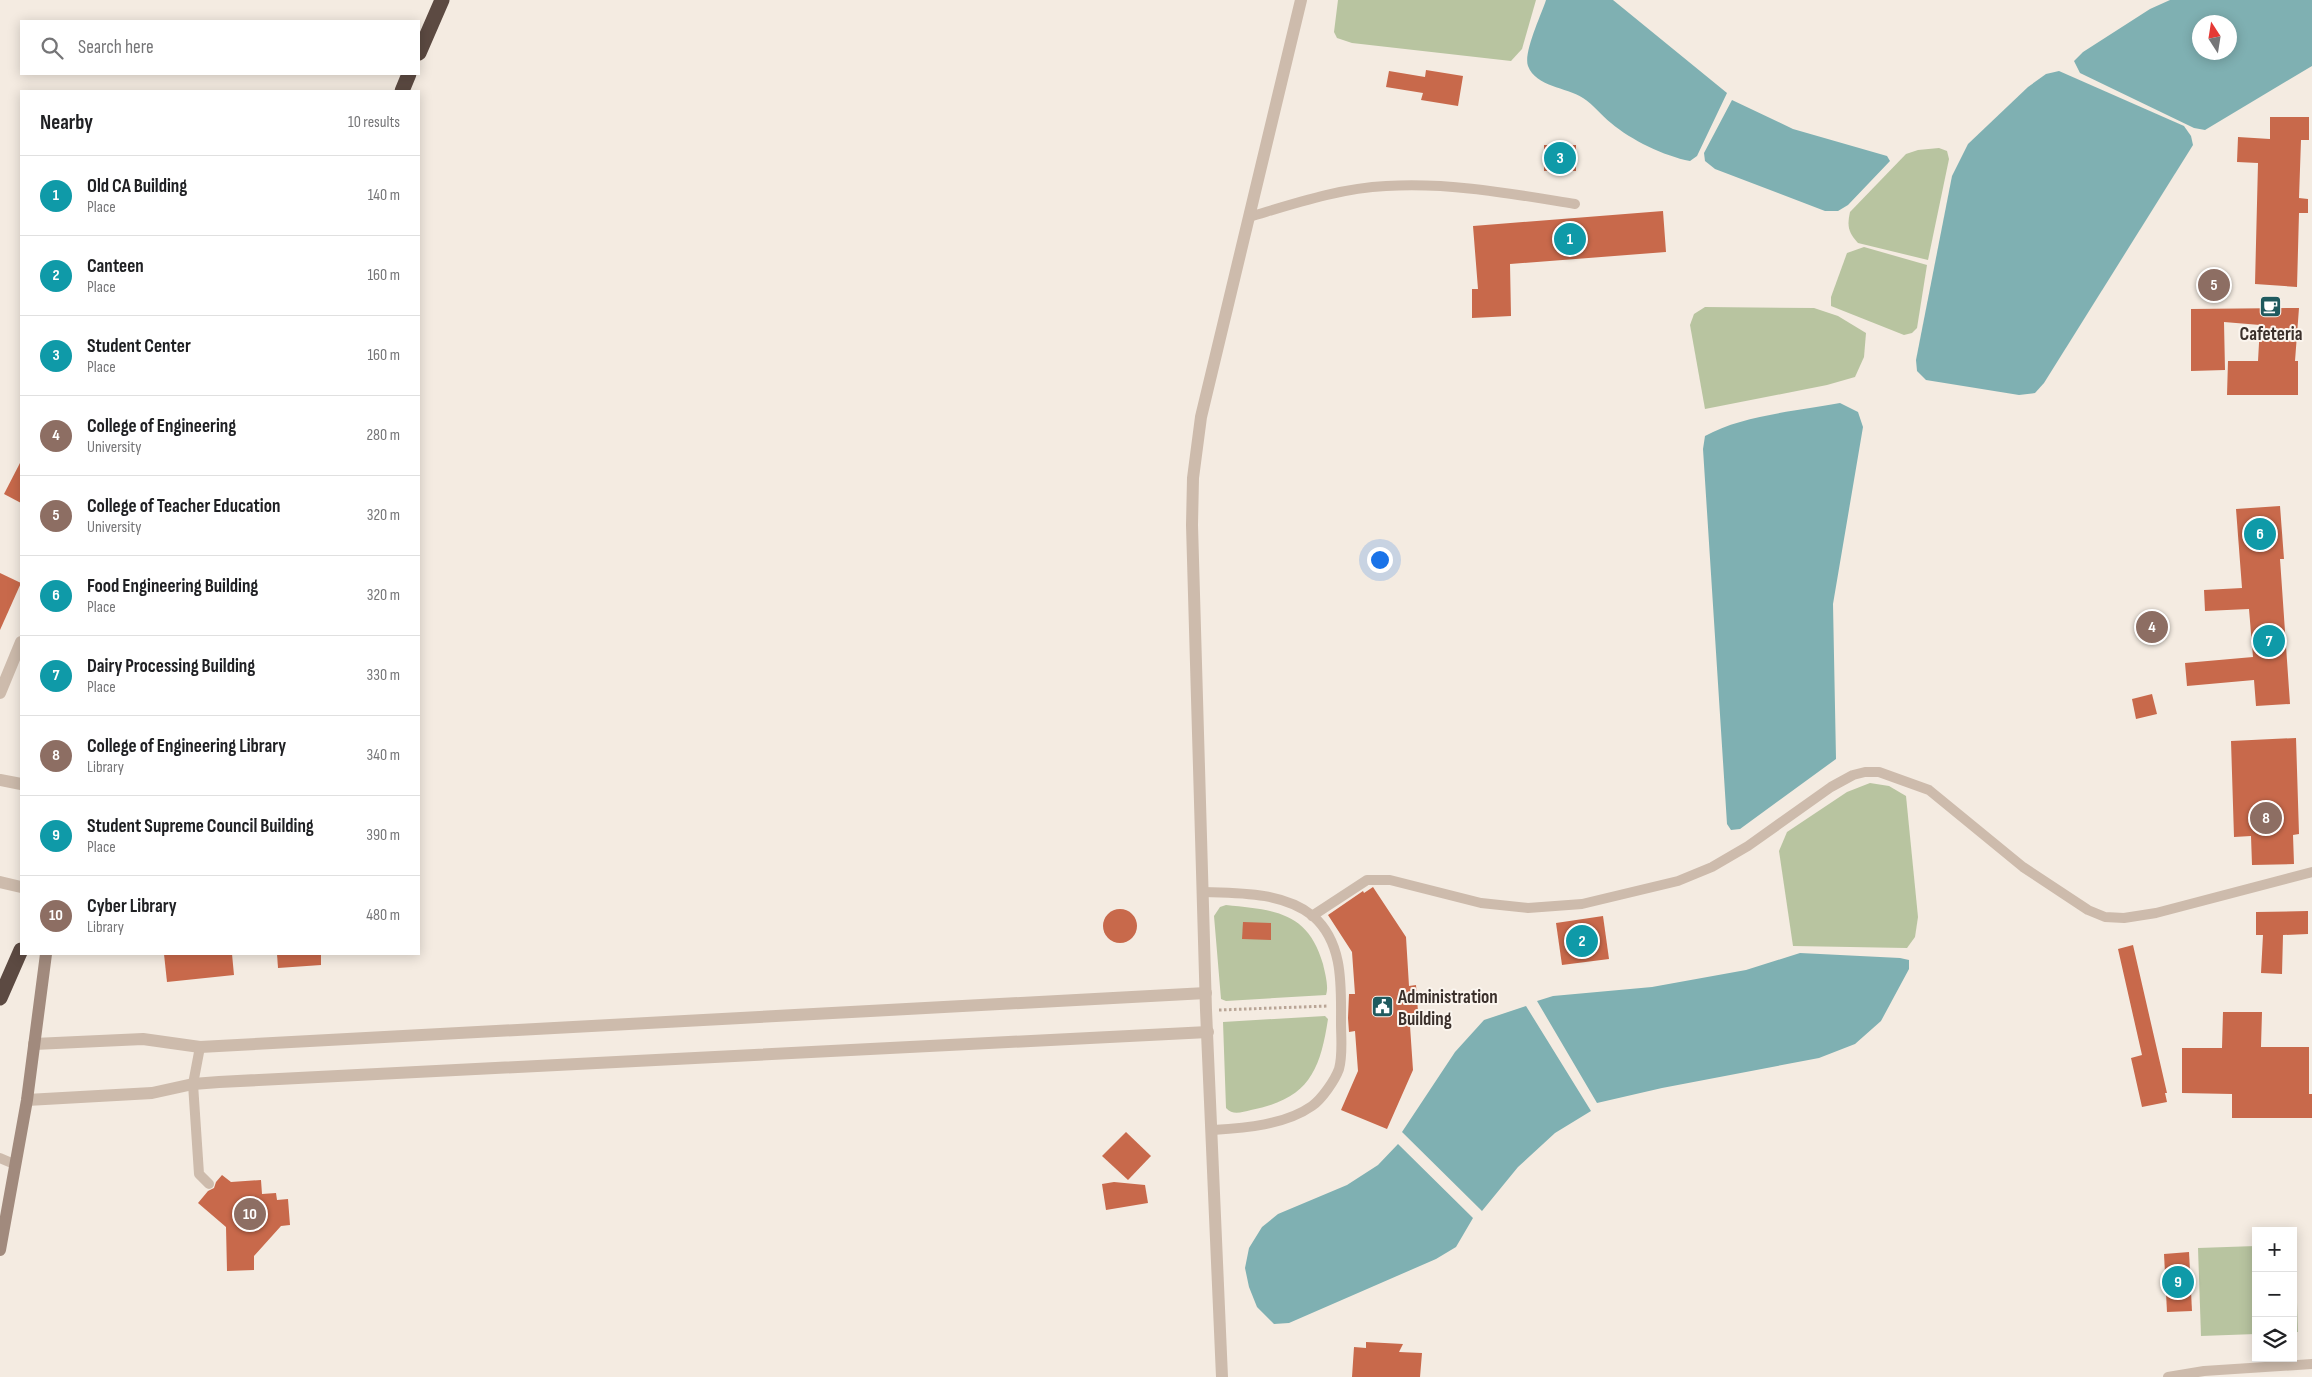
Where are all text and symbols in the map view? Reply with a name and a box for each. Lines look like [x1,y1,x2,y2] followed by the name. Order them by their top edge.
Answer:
[2192,15,2237,60] north arrow
[20,20,420,75] search box
[38,34,66,62] icon: search
[78,36,154,59] text: Search here
[40,110,93,135] text: Nearby
[348,113,400,132] text: 10 results
[1544,139,1576,177] pin: 3
[87,175,187,198] text: Old CA Building
[53,186,59,205] text: 1
[368,186,400,205] text: 140 m
[87,198,116,217] text: Place
[1554,220,1586,258] pin: 1
[87,255,144,278] text: Canteen
[52,266,60,285] text: 2
[367,266,400,285] text: 160 m
[2198,266,2230,304] pin: 5
[87,278,116,297] text: Place
[2259,295,2283,319] cafe icon: Cafeteria
[2240,323,2302,346] place label: Cafeteria
[87,335,191,358] text: Student Center
[52,346,60,365] text: 3
[367,346,400,365] text: 160 m
[87,358,116,377] text: Place
[87,415,236,438] text: College of Engineering
[52,426,60,445] text: 4
[366,426,400,445] text: 280 m
[87,438,141,457] text: University
[87,495,280,518] text: College of Teacher Education
[52,506,60,525] text: 5
[367,506,400,525] text: 320 m
[2244,515,2276,553] pin: 6
[87,518,141,537] text: University
[1367,547,1393,573] your location
[87,575,258,598] text: Food Engineering Building
[52,586,60,605] text: 6
[367,586,400,605] text: 320 m
[87,598,116,617] text: Place
[2136,608,2168,646] pin: 4
[2253,622,2285,660] pin: 7
[87,655,255,678] text: Dairy Processing Building
[53,666,59,685] text: 7
[367,666,400,685] text: 330 m
[87,678,116,697] text: Place
[87,735,286,758] text: College of Engineering Library
[52,746,60,765] text: 8
[367,746,400,765] text: 340 m
[87,758,124,777] text: Library
[2250,799,2282,837] pin: 8
[87,815,314,838] text: Student Supreme Council Building
[52,826,60,845] text: 9
[366,826,400,845] text: 390 m
[87,838,116,857] text: Place
[87,895,177,918] text: Cyber Library
[49,906,63,925] text: 10
[366,906,400,925] text: 480 m
[87,918,124,937] text: Library
[1566,922,1598,960] pin: 2
[1397,986,1498,1031] place label: Administration Building
[1370,995,1394,1019] public building icon: Administration Building
[234,1195,266,1233] pin: 10
[2252,1227,2297,1362] map controls
[2252,1227,2297,1272] button: +
[2162,1263,2194,1301] pin: 9
[2252,1272,2297,1317] button: −
[2252,1317,2297,1362] button: layers

